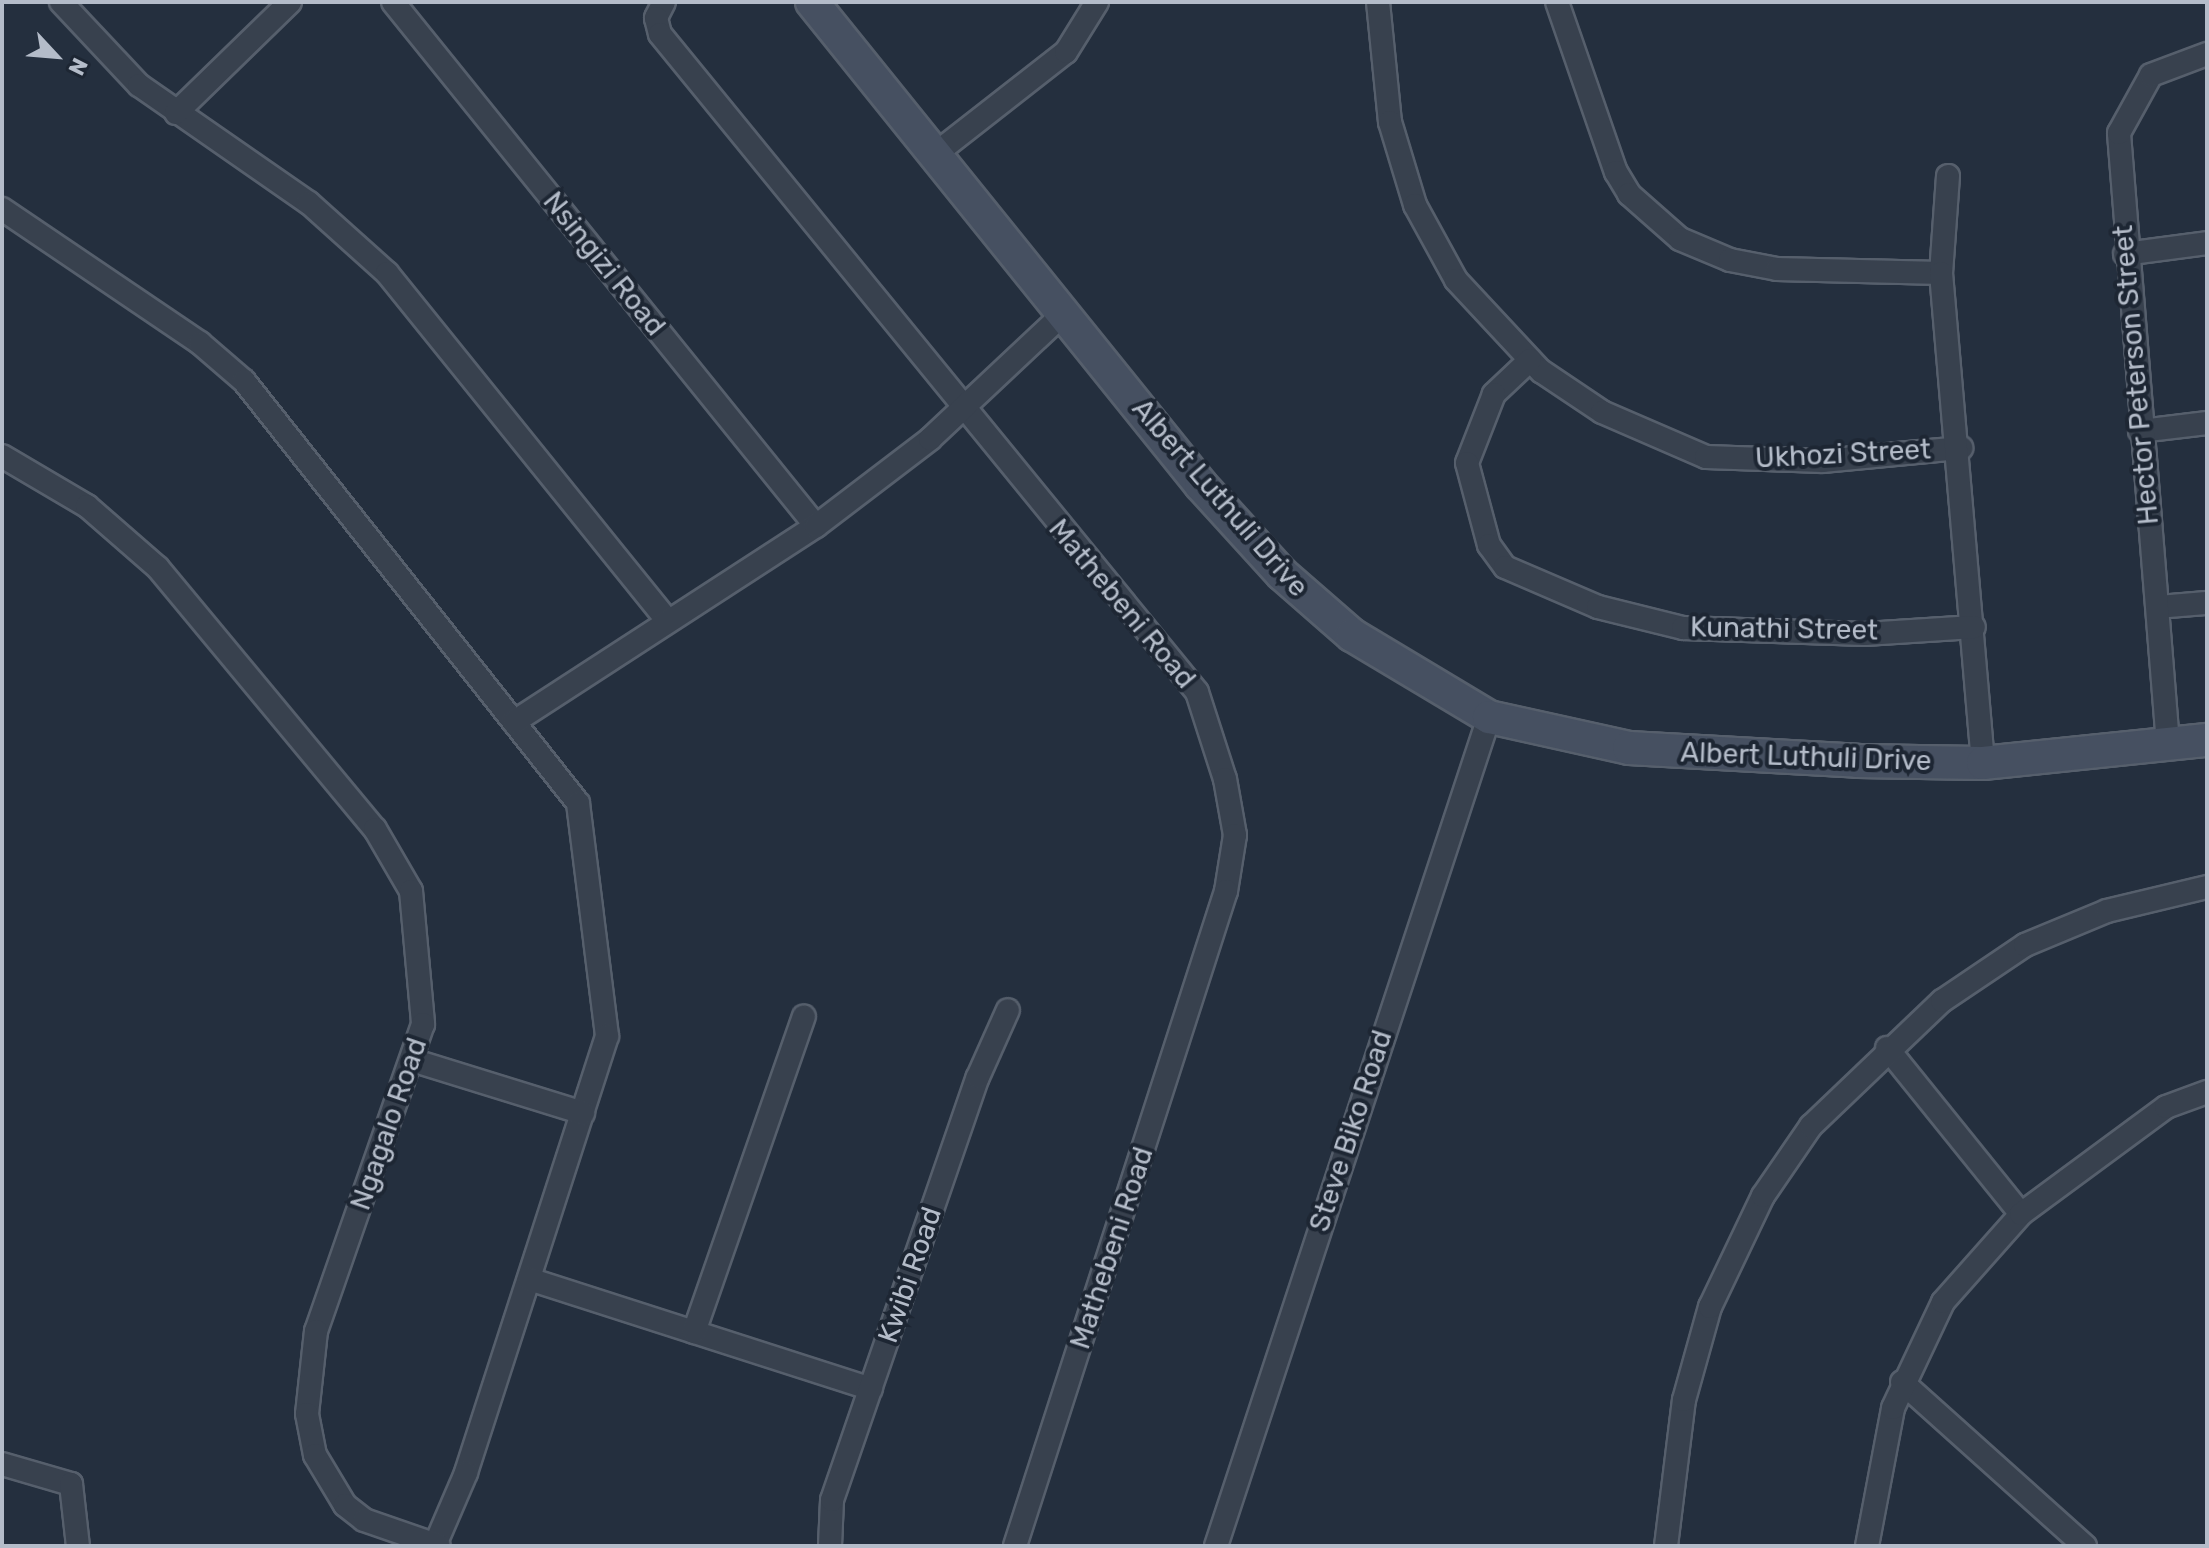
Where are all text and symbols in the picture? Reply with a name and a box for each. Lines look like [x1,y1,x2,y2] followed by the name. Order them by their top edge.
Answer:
[16,16,96,96] north arrow
[62,54,94,80] text: N
[536,185,672,343] street label: Nsingizi Road
[2106,223,2166,527] street label: Hector Peterson Street
[1125,392,1315,604] street label: Albert Luthuli Drive
[1754,433,1932,475] street label: Ukhozi Street
[1041,513,1203,695] street label: Mathebeni Road
[1690,611,1878,647] street label: Kunathi Street
[1680,736,1932,778] street label: Albert Luthuli Drive
[1303,1026,1399,1236] street label: Steve Biko Road
[344,1033,434,1215] street label: Ngagalo Road
[1063,1143,1161,1353] street label: Mathebeni Road
[871,1203,949,1347] street label: Kwibi Road

